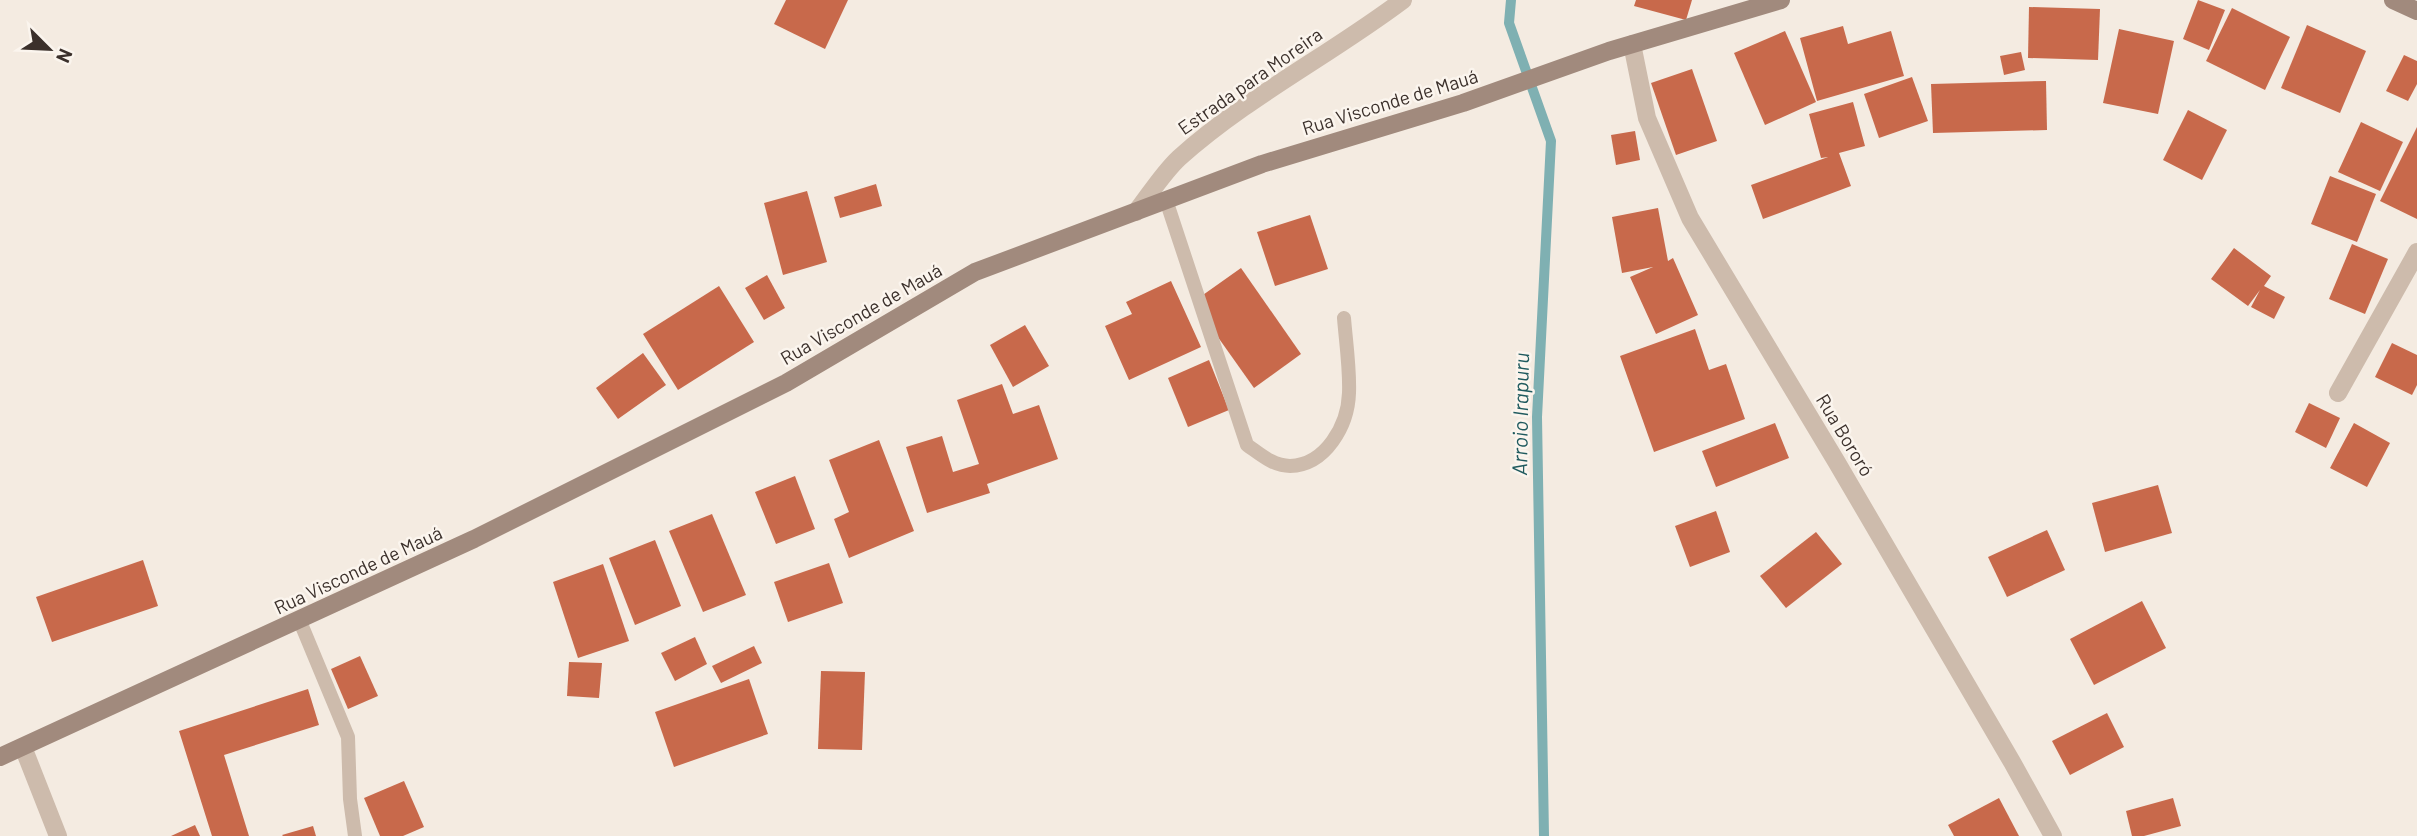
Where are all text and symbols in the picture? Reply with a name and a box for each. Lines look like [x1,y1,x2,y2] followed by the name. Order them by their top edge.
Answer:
[14,14,84,84] north arrow
[1173,22,1326,139] street label: Estrada para Moreira
[52,46,78,67] text: N
[1299,64,1481,139] street label: Rua Visconde de Mauá
[776,258,946,369] street label: Rua Visconde de Mauá
[1506,352,1533,476] water label: Arroio Irapuru
[1812,389,1879,480] street label: Rua Bororó
[270,521,445,619] street label: Rua Visconde de Mauá

